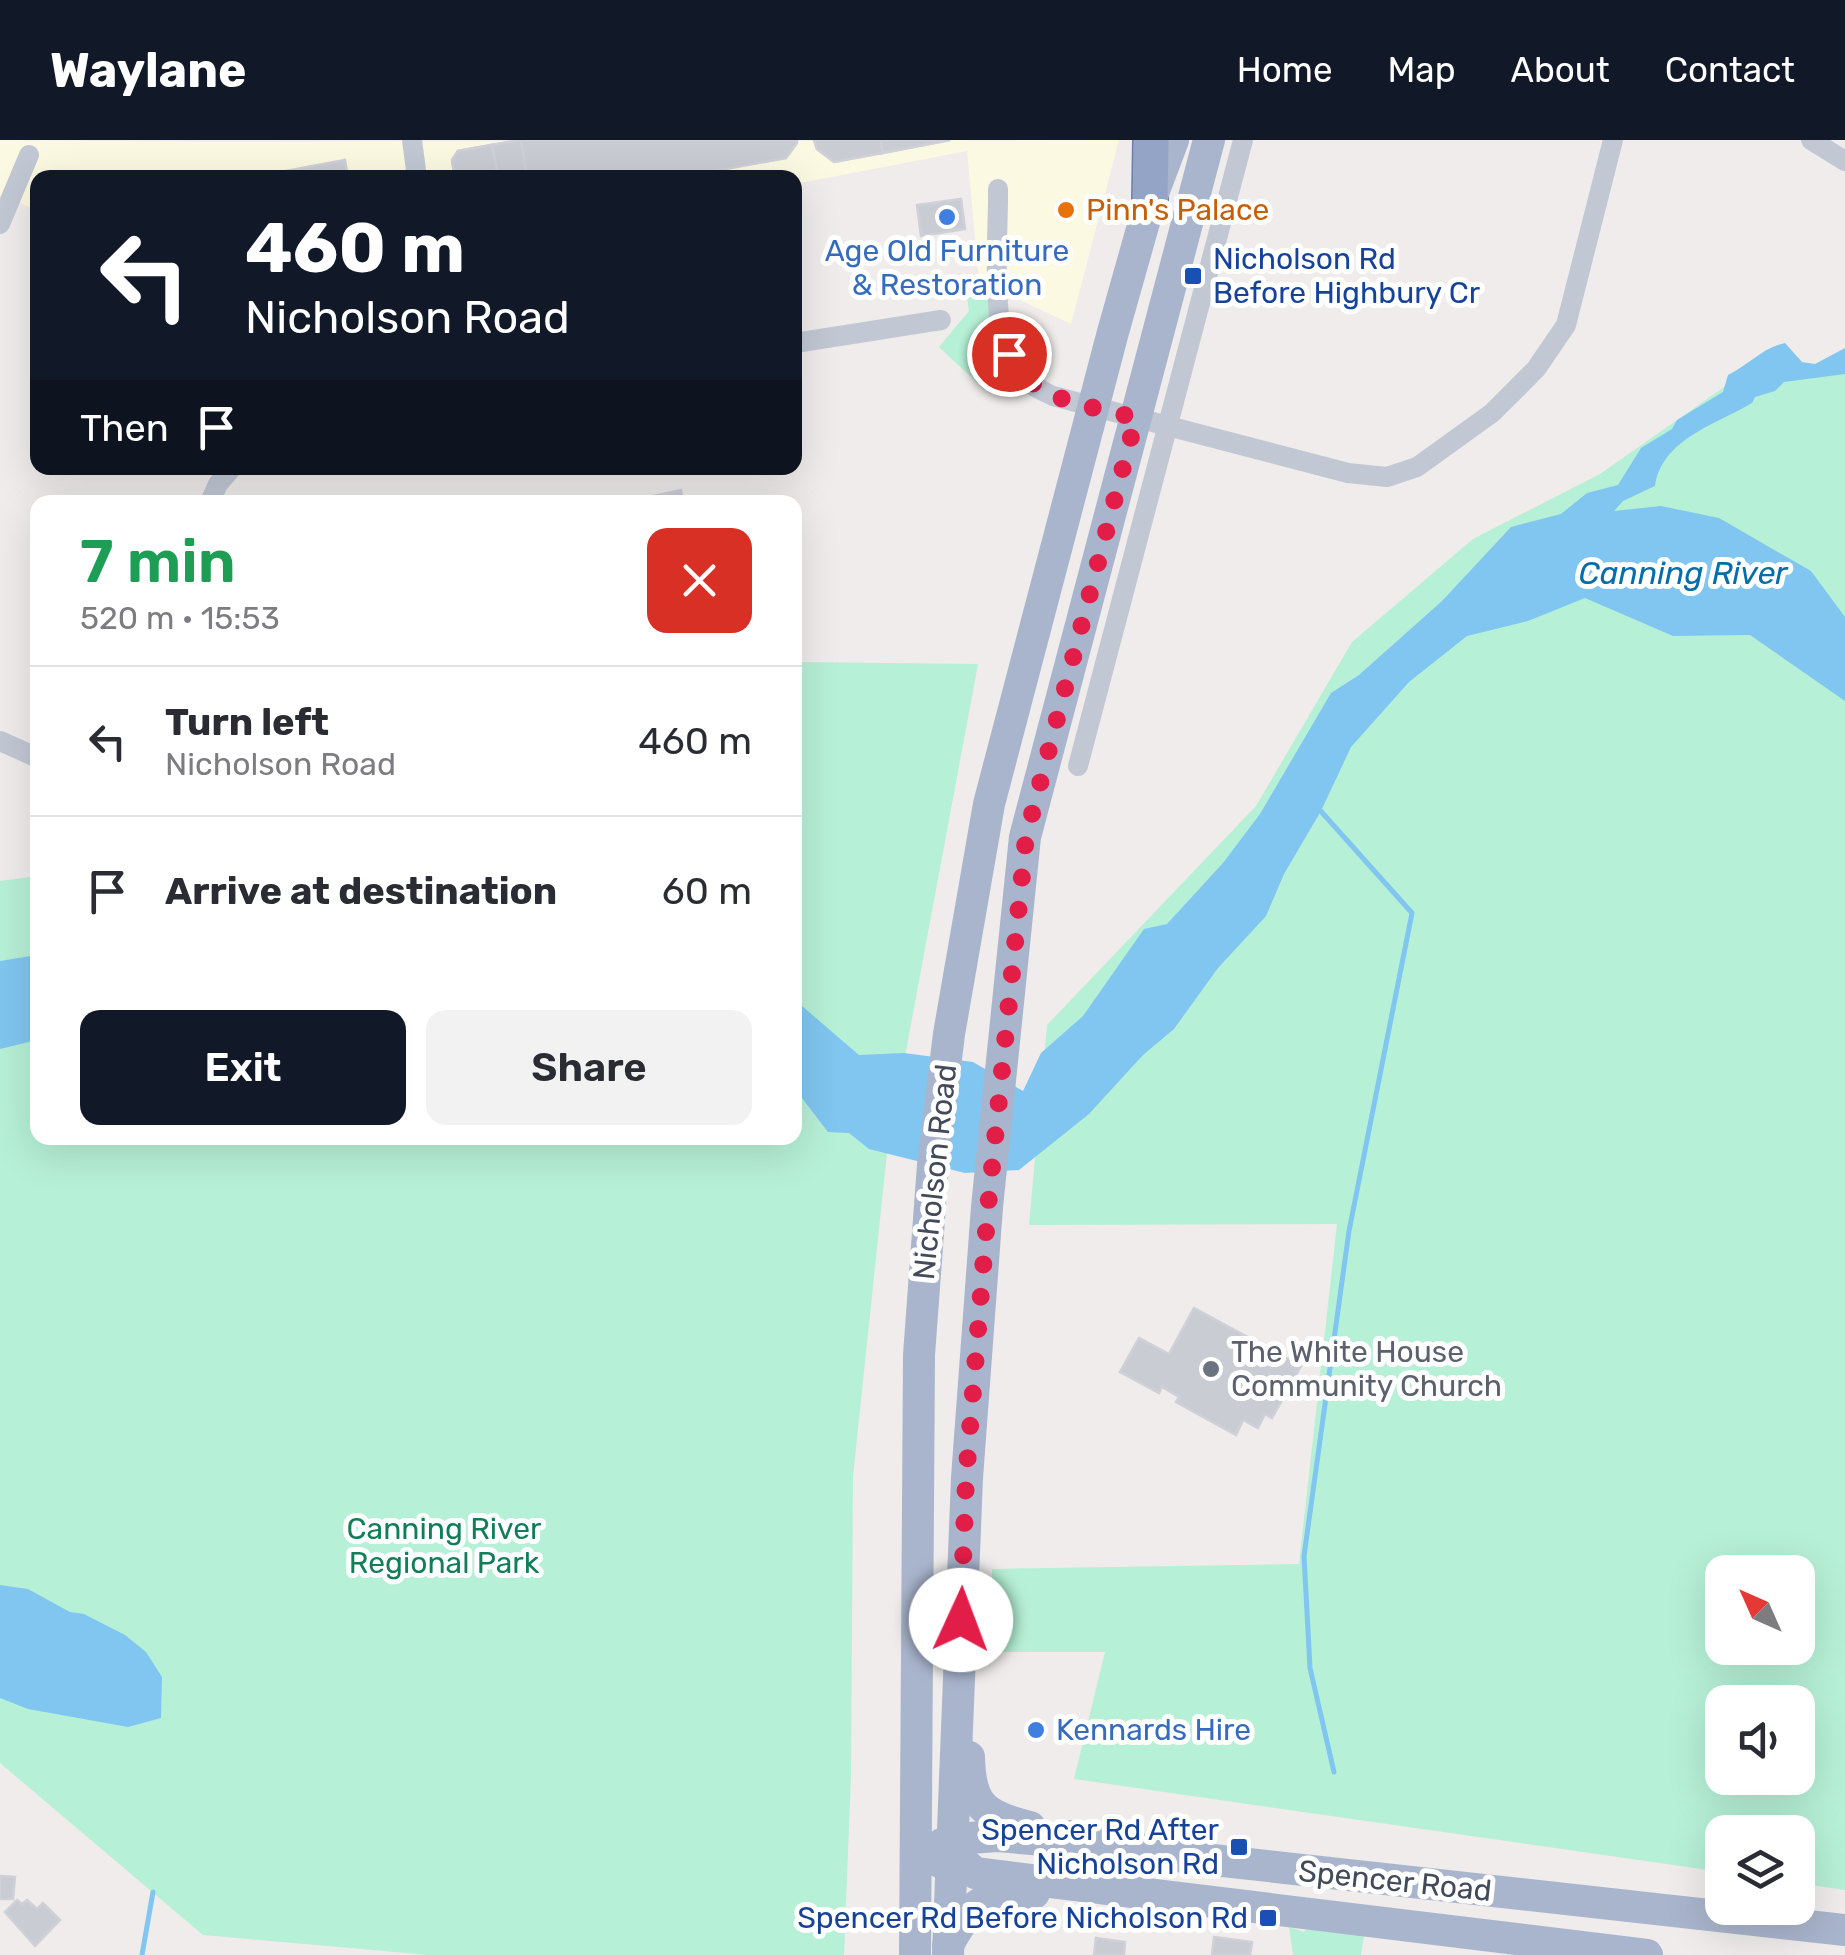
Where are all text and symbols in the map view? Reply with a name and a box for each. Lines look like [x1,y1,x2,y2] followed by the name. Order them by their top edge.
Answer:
[50,42,247,99] text: Waylane
[1237,49,1333,91] text: Home
[1388,49,1456,91] text: Map
[1511,49,1610,91] text: About
[1665,49,1795,91] text: Contact
[1086,192,1269,228] place label: Pinn's Palace
[1055,199,1077,221] marker: Pinn's Palace
[936,206,958,228] marker: Age Old Furniture & Restoration
[245,207,465,290] text: 460 m
[80,210,210,340] icon: left
[825,233,1069,303] place label: Age Old Furniture & Restoration
[1213,241,1481,311] place label: Nicholson Rd Before Highbury Cr
[1182,265,1204,287] marker: Nicholson Rd Before Highbury Cr
[245,291,570,344] text: Nicholson Road
[967,312,1052,397] pin
[982,327,1037,382] icon: arrive
[189,400,244,455] icon: arrive
[80,405,169,451] text: Then
[80,526,236,597] text: 7 min
[647,528,752,633] button: close
[1579,554,1789,592] water label: Canning River
[80,599,280,637] text: 520 m · 15:53
[165,699,329,745] text: Turn left
[80,714,135,769] icon: left
[638,718,752,764] text: 460 m
[165,745,396,783] text: Nicholson Road
[80,864,135,919] icon: arrive
[165,868,557,914] text: Arrive at destination
[662,868,752,914] text: 60 m
[80,1010,406,1125] button: Exit
[426,1010,752,1125] button: Share
[906,1062,964,1282] street label: Nicholson Road
[1231,1334,1502,1404] place label: The White House Community Church
[1200,1358,1222,1380] marker: The White House Community Church
[347,1511,542,1581] park label: Canning River Regional Park
[1705,1555,1815,1665] north arrow
[1705,1555,1815,1925] map controls
[909,1568,1013,1672] position arrow
[1705,1685,1815,1795] button: sound
[1056,1712,1251,1748] place label: Kennards Hire
[1025,1719,1047,1741] marker: Kennards Hire
[981,1812,1220,1882] place label: Spencer Rd After Nicholson Rd
[1705,1815,1815,1925] button: layers
[1228,1836,1250,1858] marker: Spencer Rd After Nicholson Rd
[1297,1853,1493,1909] street label: Spencer Road
[797,1900,1248,1936] place label: Spencer Rd Before Nicholson Rd
[1257,1907,1279,1929] marker: Spencer Rd Before Nicholson Rd

